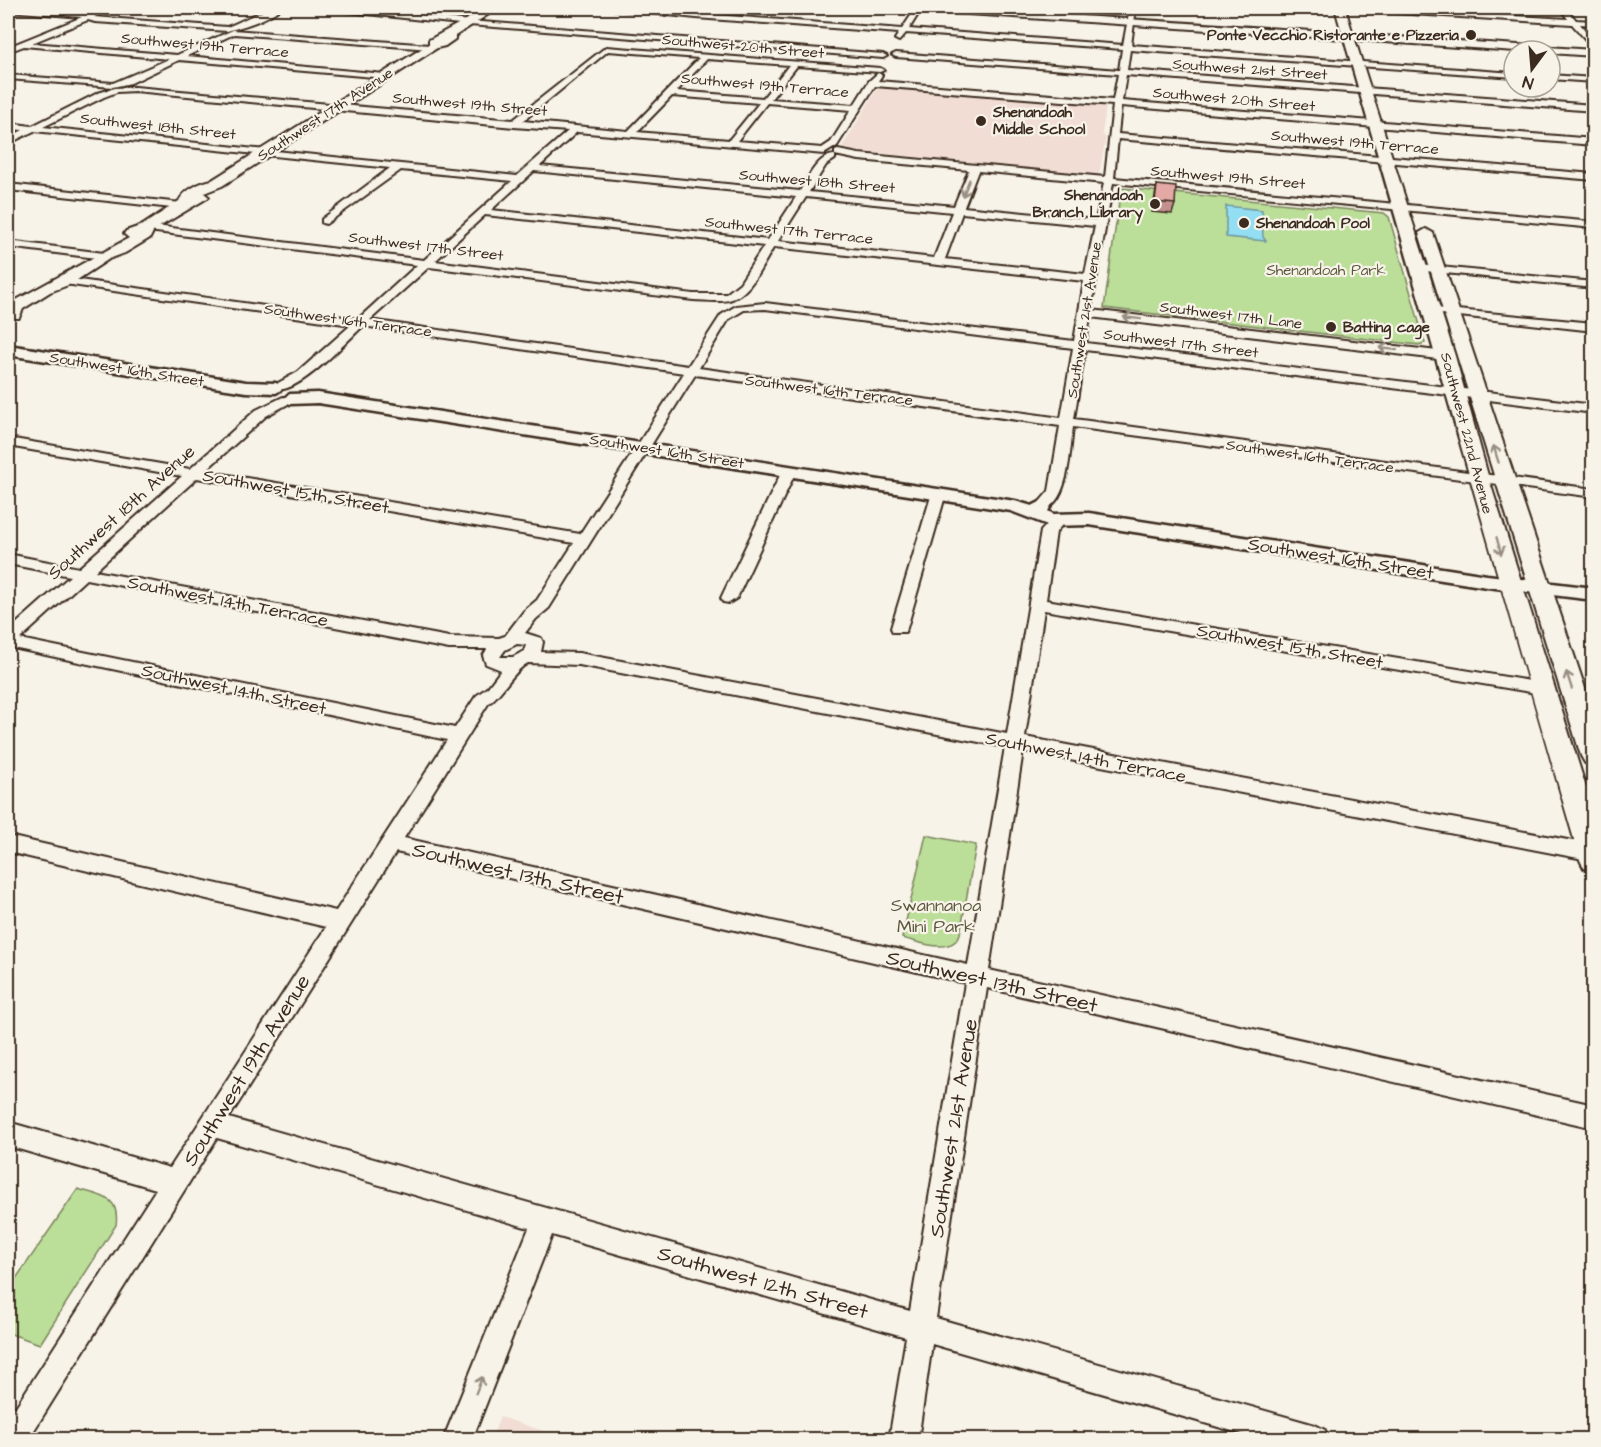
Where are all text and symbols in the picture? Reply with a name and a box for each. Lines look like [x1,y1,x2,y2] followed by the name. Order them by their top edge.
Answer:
[1207,25,1459,46] place label: Ponte Vecchio Ristorante e Pizzeria
[120,28,290,63] street label: Southwest 19th Terrace
[1464,28,1478,42] marker: Ponte Vecchio Ristorante e Pizzeria
[661,29,825,64] street label: Southwest 20th Street
[1502,39,1562,99] north arrow
[1172,54,1328,85] street label: Southwest 21st Street
[253,62,397,166] street label: Southwest 17th Avenue
[680,68,850,103] street label: Southwest 19th Terrace
[1520,71,1536,94] text: N
[1152,82,1316,117] street label: Southwest 20th Street
[392,87,548,122] street label: Southwest 19th Street
[992,102,1086,140] place label: Shenandoah Middle School
[79,108,237,145] street label: Southwest 18th Street
[974,114,988,128] marker: Shenandoah Middle School
[1270,125,1440,160] street label: Southwest 19th Terrace
[1150,160,1306,195] street label: Southwest 19th Street
[738,164,896,199] street label: Southwest 18th Street
[960,179,971,197] one-way arrow
[1033,185,1144,224] place label: Shenandoah Branch Library
[1148,197,1162,211] marker: Shenandoah Branch Library
[704,211,874,250] street label: Southwest 17th Terrace
[1255,213,1370,234] place label: Shenandoah Pool
[1237,216,1251,230] marker: Shenandoah Pool
[347,227,505,266] street label: Southwest 17th Street
[1062,240,1107,400] street label: Southwest 21st Avenue
[1266,260,1386,281] park label: Shenandoah Park
[1159,296,1303,335] street label: Southwest 17th Lane
[263,298,433,343] street label: Southwest 16th Terrace
[1122,312,1142,323] one-way arrow
[1343,317,1430,340] place label: Batting cage
[1324,320,1338,334] marker: Batting cage
[1102,324,1260,363] street label: Southwest 17th Street
[1378,343,1398,354] one-way arrow
[48,347,206,392] street label: Southwest 16th Street
[1435,350,1498,516] street label: Southwest 22nd Avenue
[744,370,914,411] street label: Southwest 16th Terrace
[588,429,746,474] street label: Southwest 16th Street
[1225,434,1395,479] street label: Southwest 16th Terrace
[42,439,201,585] street label: Southwest 18th Avenue
[1490,445,1501,464] one-way arrow
[201,463,392,520] street label: Southwest 15th Street
[1246,531,1436,586] street label: Southwest 16th Street
[1494,536,1505,555] one-way arrow
[125,570,331,633] street label: Southwest 14th Terrace
[1195,618,1386,675] street label: Southwest 15th Street
[139,658,329,721] street label: Southwest 14th Street
[1562,671,1573,690] one-way arrow
[983,726,1189,789] street label: Southwest 14th Terrace
[409,835,627,912] street label: Southwest 13th Street
[891,893,981,939] park label: Swannanoa Mini Park
[883,943,1101,1020] street label: Southwest 13th Street
[176,969,317,1172] street label: Southwest 19th Avenue
[922,1017,985,1239] street label: Southwest 21st Avenue
[654,1239,872,1327] street label: Southwest 12th Street
[474,1376,485,1395] one-way arrow

